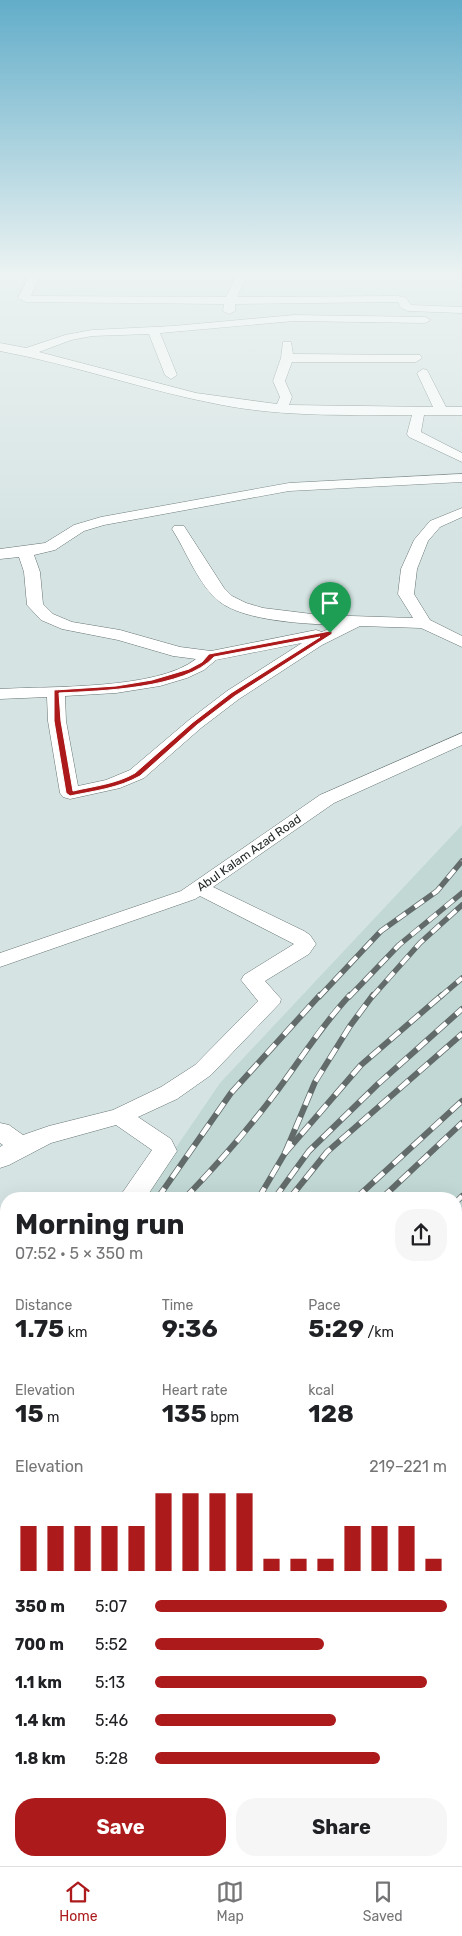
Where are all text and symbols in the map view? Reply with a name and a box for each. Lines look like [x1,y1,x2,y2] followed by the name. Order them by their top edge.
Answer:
[309,582,351,633] pin
[316,589,344,617] icon: arrive
[194,812,304,894] street label: Abul Kalam Azad Road
[15,1208,184,1241] text: Morning run
[395,1209,447,1261] button: share
[15,1244,143,1263] text: 07:52 · 5 × 350 m
[15,1297,72,1314] text: Distance
[162,1297,193,1314] text: Time
[308,1297,340,1314] text: Pace
[15,1314,64,1343] text: 1.75
[162,1314,218,1343] text: 9:36
[308,1314,364,1343] text: 5:29
[64,1324,87,1341] text: km
[364,1324,394,1341] text: /km
[15,1382,75,1399] text: Elevation
[162,1382,228,1399] text: Heart rate
[308,1382,334,1399] text: kcal
[15,1399,44,1428] text: 15
[162,1399,207,1428] text: 135
[308,1399,354,1428] text: 128
[44,1409,59,1426] text: m
[207,1409,239,1426] text: bpm
[15,1457,84,1476] text: Elevation
[369,1457,447,1476] text: 219–221 m
[15,1597,65,1616] text: 350 m
[95,1597,127,1616] text: 5:07
[15,1635,64,1654] text: 700 m
[95,1635,128,1654] text: 5:52
[15,1673,62,1692] text: 1.1 km
[95,1673,125,1692] text: 5:13
[15,1711,66,1730] text: 1.4 km
[95,1711,128,1730] text: 5:46
[15,1749,66,1768] text: 1.8 km
[95,1749,128,1768] text: 5:28
[15,1798,226,1856] button: Save
[236,1798,447,1856] button: Share
[59,1878,98,1925] tab: Home
[216,1878,244,1925] tab: Map
[363,1878,403,1925] tab: Saved

